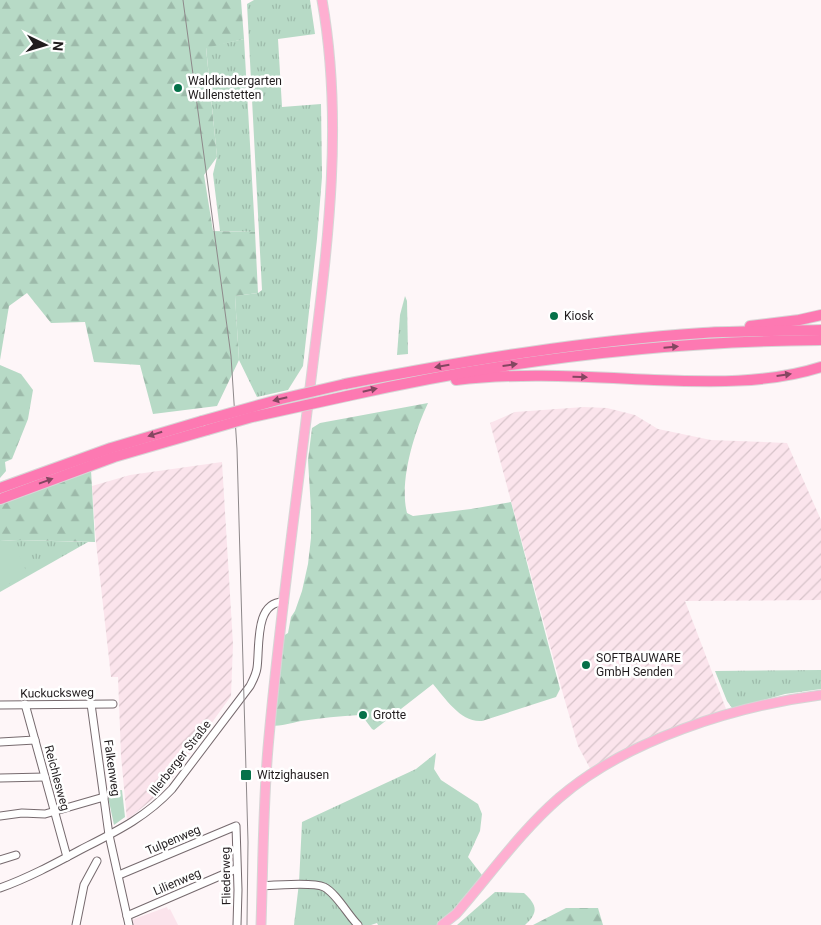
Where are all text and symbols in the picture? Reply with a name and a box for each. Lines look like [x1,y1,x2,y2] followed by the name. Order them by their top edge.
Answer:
[20,20,70,70] north arrow
[50,41,66,52] text: N
[188,74,282,102] place label: Waldkindergarten Wullenstetten
[172,82,184,94] marker: Waldkindergarten Wullenstetten
[564,309,594,323] place label: Kiosk
[548,310,560,322] marker: Kiosk
[663,343,679,351] one-way arrow
[502,361,518,369] one-way arrow
[434,362,450,370] one-way arrow
[776,371,792,379] one-way arrow
[572,374,588,382] one-way arrow
[362,386,377,394] one-way arrow
[273,395,288,403] one-way arrow
[148,431,163,439] one-way arrow
[38,477,53,484] one-way arrow
[596,651,681,679] place label: SOFTBAUWARE GmbH Senden
[580,659,592,671] marker: SOFTBAUWARE GmbH Senden
[20,685,94,701] street label: Kuckucksweg
[373,708,406,722] place label: Grotte
[357,709,369,721] marker: Grotte
[146,718,214,798] street label: Illerberger Straße
[101,739,123,797] street label: Falkenweg
[42,744,72,812] street label: Reichlesweg
[239,768,253,782] marker: Witzighausen
[257,768,329,782] place label: Witzighausen
[144,822,202,858] street label: Tulpenweg
[218,847,234,905] street label: Fliederweg
[151,866,203,898] street label: Lilienweg

